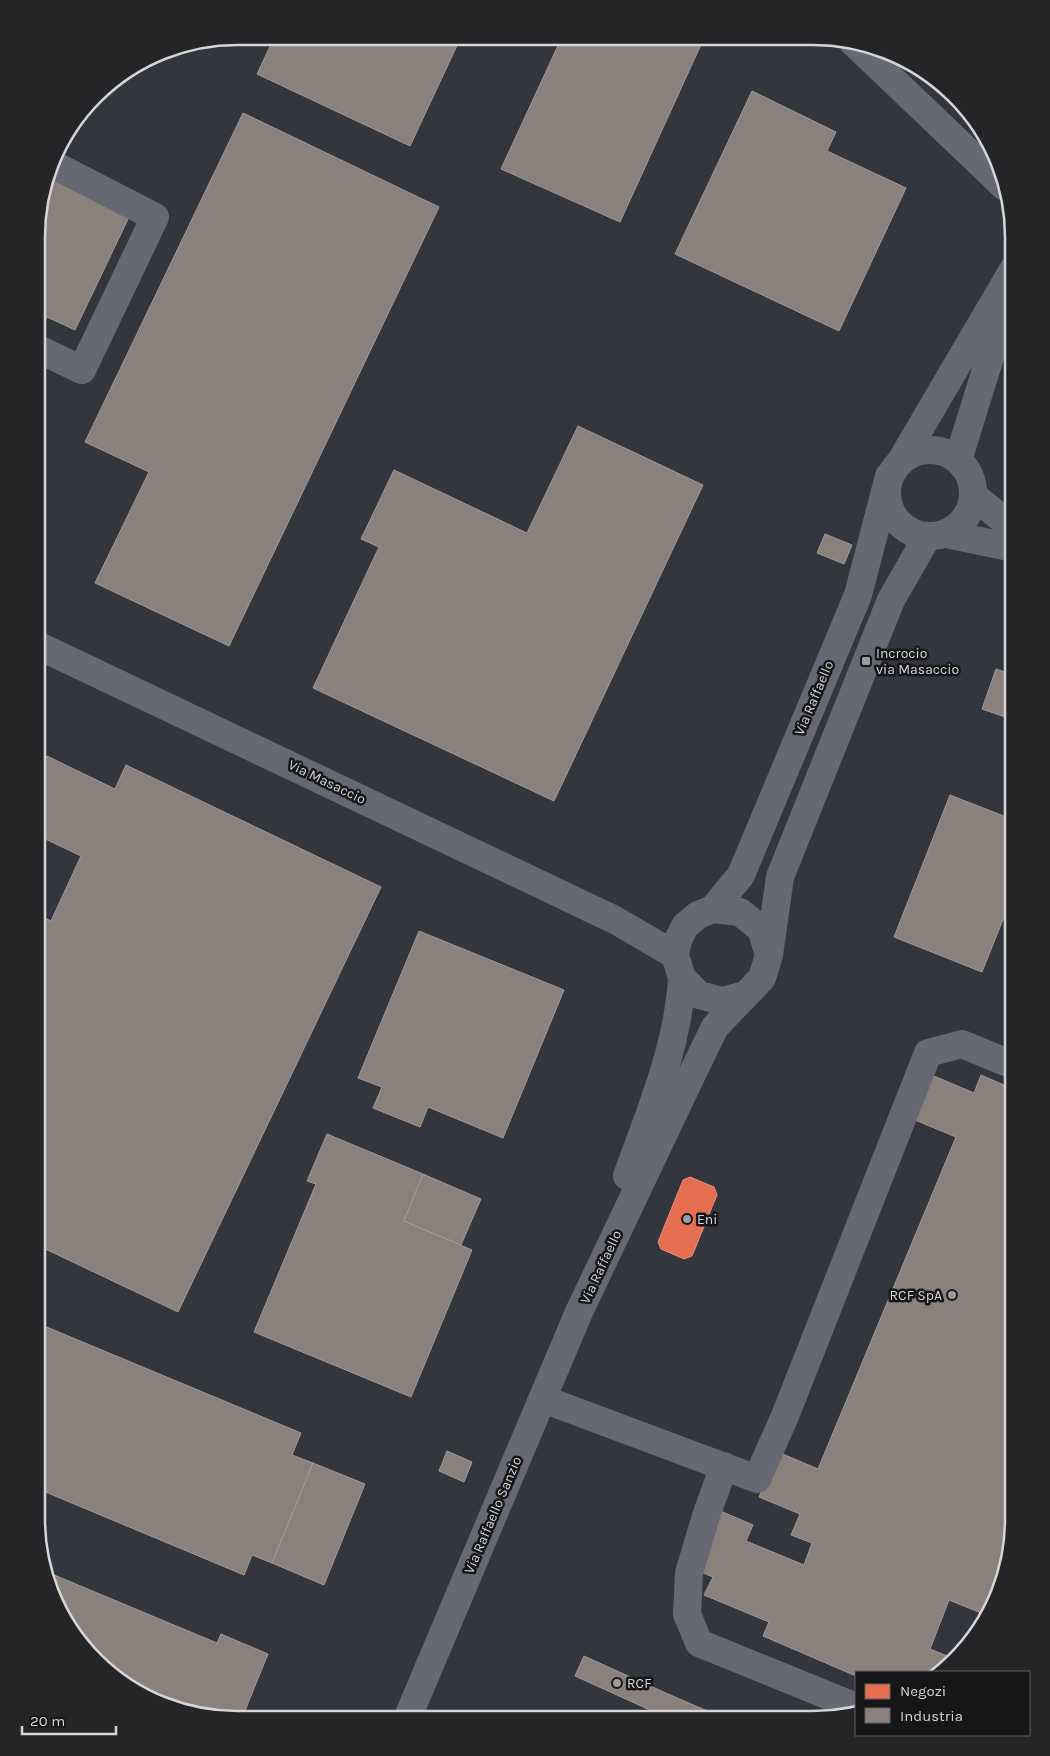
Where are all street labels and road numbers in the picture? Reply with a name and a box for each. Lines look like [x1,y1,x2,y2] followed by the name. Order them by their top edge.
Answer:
[791,658,837,738] street label: Via Raffaello
[286,756,368,808] street label: Via Masaccio
[577,1227,625,1307] street label: Via Raffaello
[461,1454,525,1576] street label: Via Raffaello Sanzio

